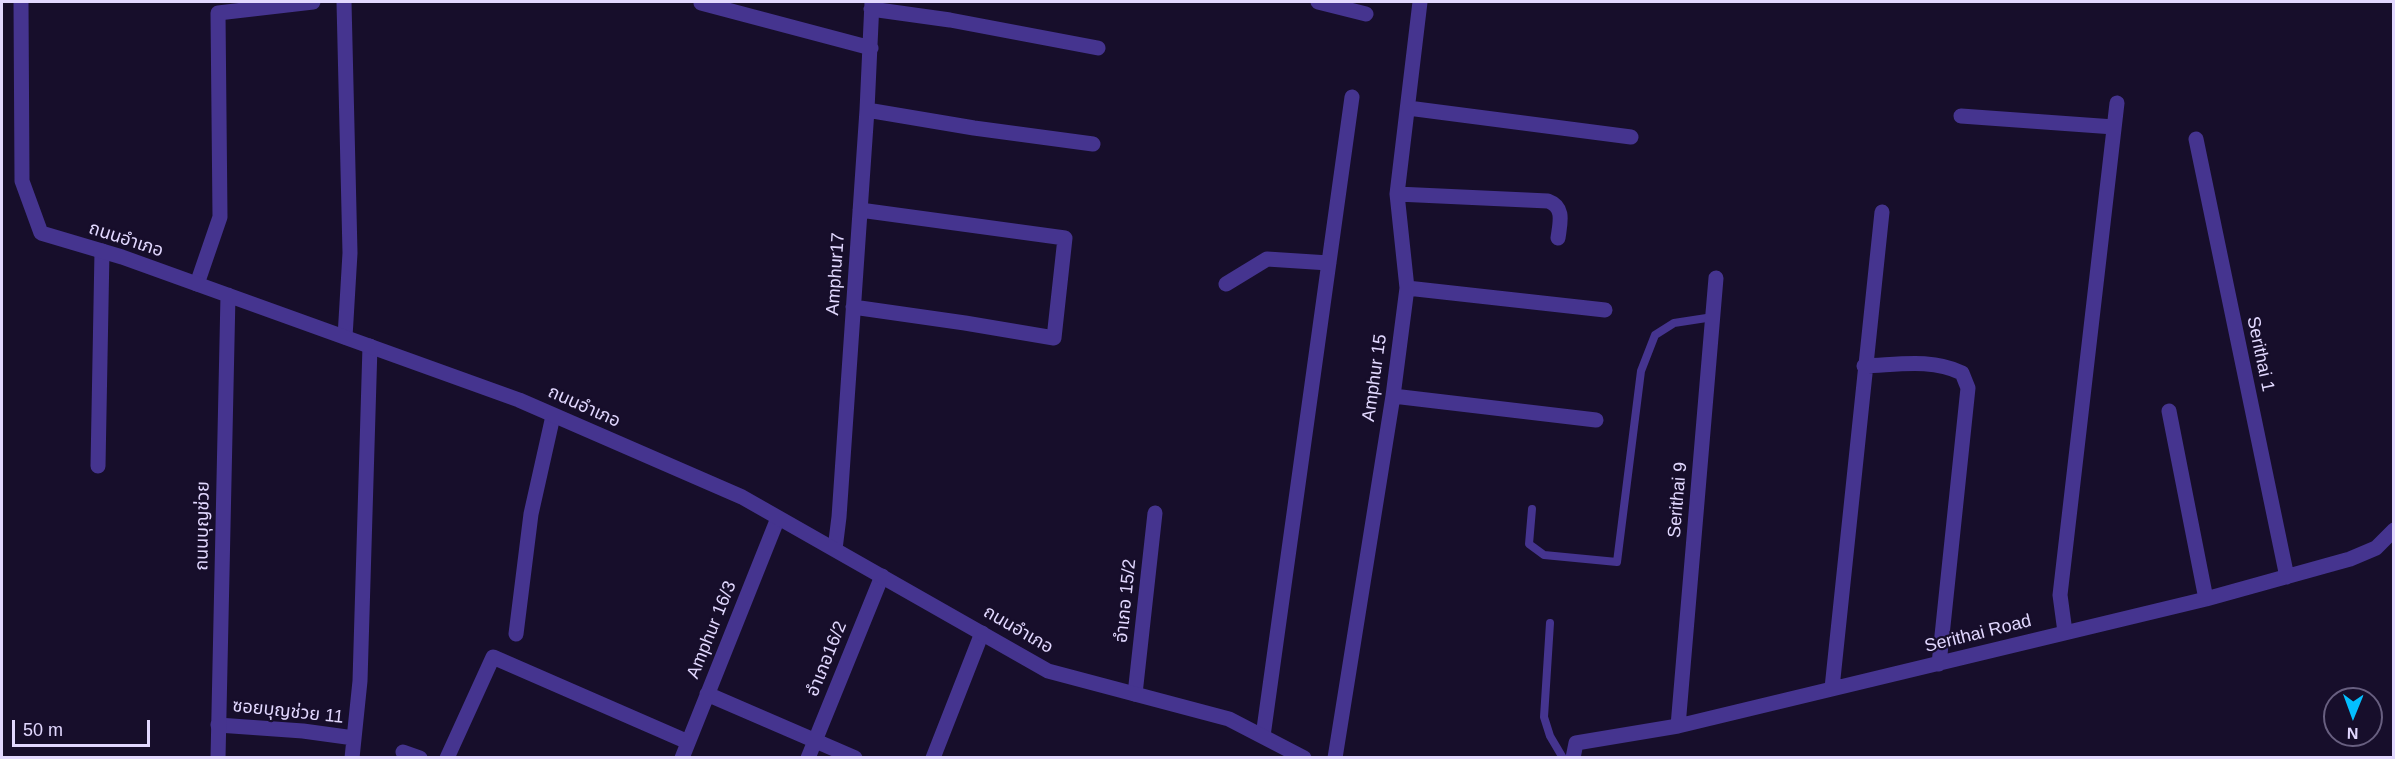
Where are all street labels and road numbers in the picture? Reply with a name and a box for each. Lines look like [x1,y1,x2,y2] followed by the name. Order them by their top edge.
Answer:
[86,218,166,262] street label: ถนนอำเภอ
[822,232,850,316] street label: Amphur17
[2242,315,2278,393] street label: Serithai 1
[1358,333,1392,423] street label: Amphur 15
[544,381,624,433] street label: ถนนอำเภอ
[1664,461,1692,539] street label: Serithai 9
[191,481,215,571] street label: ถนนบุญช่วย
[1111,558,1141,644] street label: อำเภอ 15/2
[683,578,741,682] street label: Amphur 16/3
[979,601,1057,659] street label: ถนนอำเภอ
[1922,610,2034,658] street label: Serithai Road
[802,618,852,700] street label: อำเภอ16/2
[231,695,345,729] street label: ซอยบุญช่วย 11

